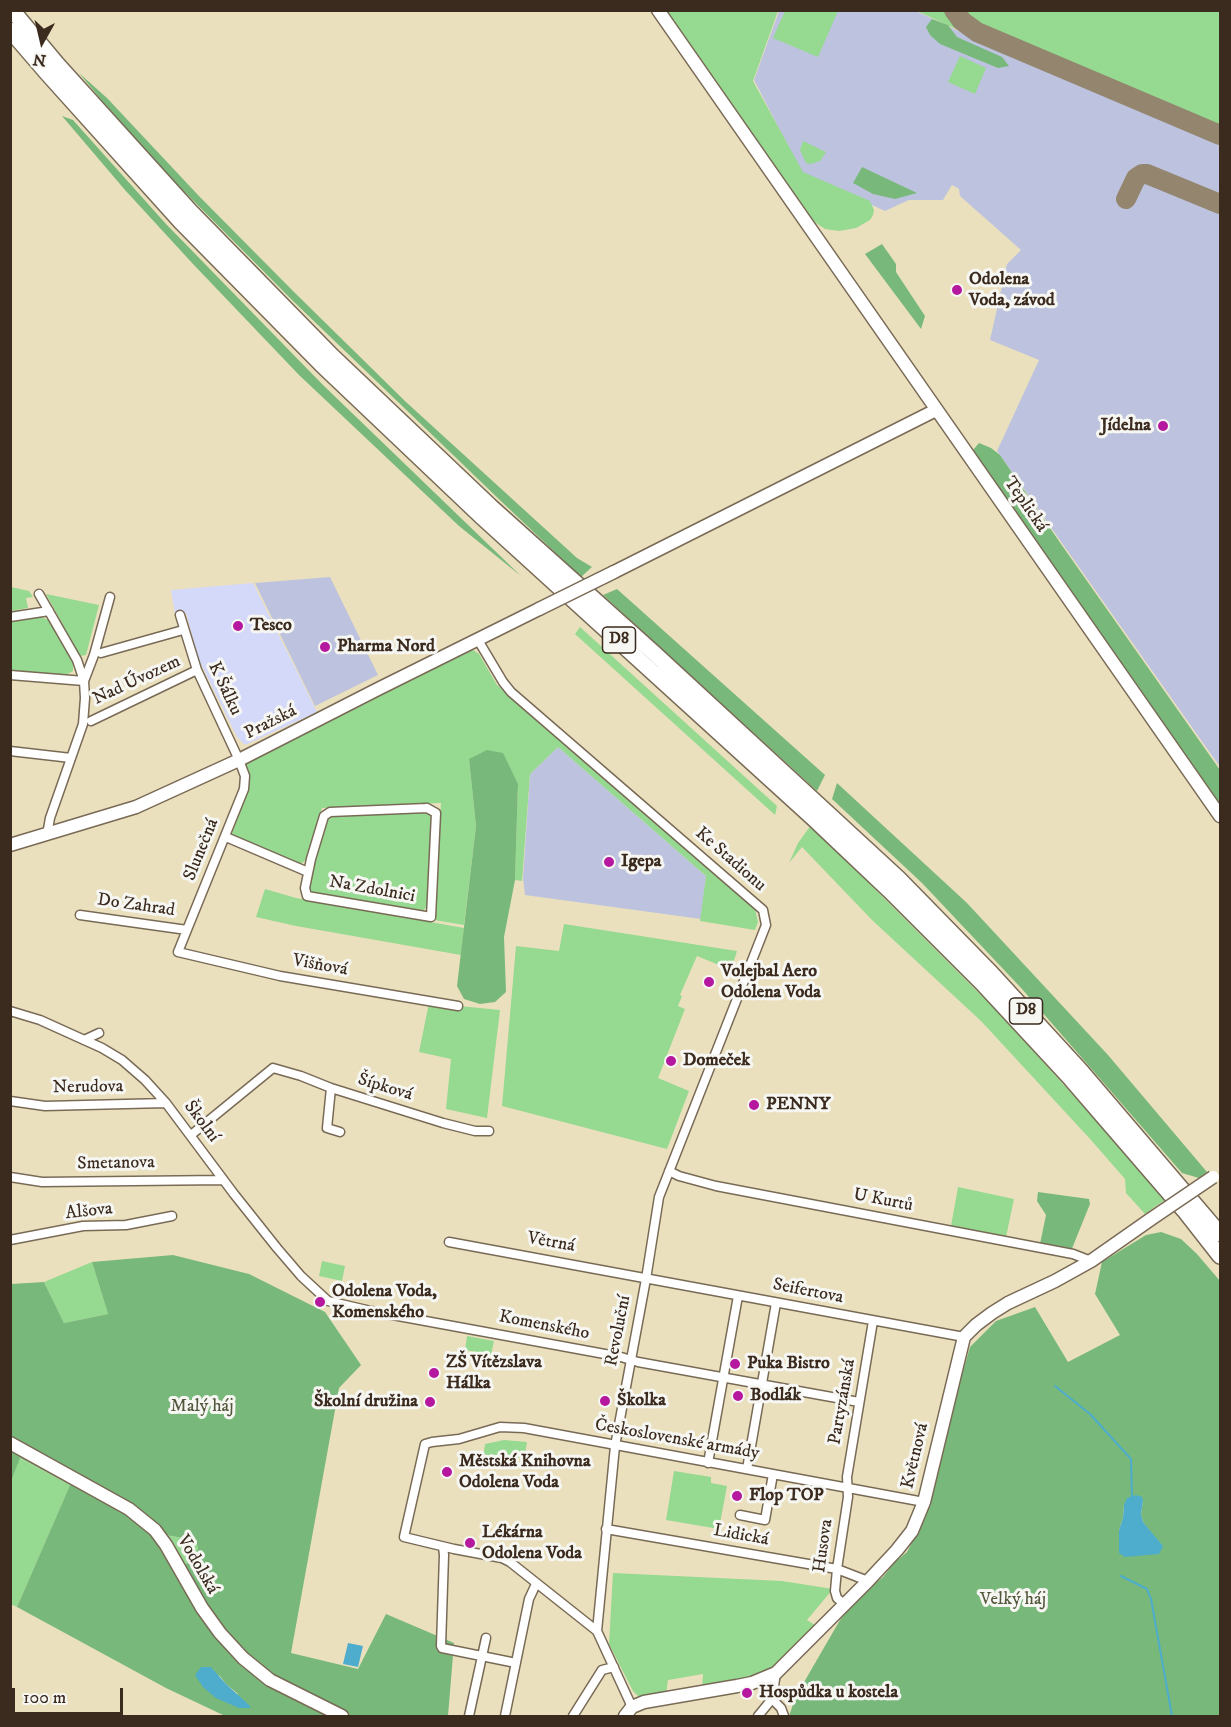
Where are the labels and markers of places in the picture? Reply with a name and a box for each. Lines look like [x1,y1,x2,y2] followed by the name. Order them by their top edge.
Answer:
[969,269,1055,312] place label: Odolena Voda, závod
[950,283,964,297] marker: Odolena Voda, závod
[1101,415,1151,437] place label: Jídelna
[1156,419,1170,433] marker: Jídelna
[250,615,292,637] place label: Tesco
[231,619,245,633] marker: Tesco
[337,636,435,658] place label: Pharma Nord
[318,640,332,654] marker: Pharma Nord
[621,851,661,873] place label: Igepa
[602,855,616,869] marker: Igepa
[721,961,821,1004] place label: Volejbal Aero Odolena Voda
[702,975,716,989] marker: Volejbal Aero Odolena Voda
[683,1050,750,1072] place label: Domeček
[664,1054,678,1068] marker: Domeček
[766,1094,830,1116] place label: PENNY
[747,1098,761,1112] marker: PENNY
[332,1281,437,1324] place label: Odolena Voda, Komenského
[313,1295,327,1309] marker: Odolena Voda, Komenského
[446,1352,542,1394] place label: ZŠ Vítězslava Hálka
[747,1353,830,1375] place label: Puka Bistro
[728,1357,742,1371] marker: Puka Bistro
[427,1366,441,1380] marker: ZŠ Vítězslava Hálka
[750,1385,801,1407] place label: Bodlák
[731,1389,745,1403] marker: Bodlák
[617,1390,666,1412] place label: Školka
[314,1391,418,1413] place label: Školní družina
[598,1394,612,1408] marker: Školka
[423,1395,437,1409] marker: Školní družina
[459,1451,591,1494] place label: Městská Knihovna Odolena Voda
[440,1465,454,1479] marker: Městská Knihovna Odolena Voda
[749,1485,824,1507] place label: Flop TOP
[730,1489,744,1503] marker: Flop TOP
[482,1522,582,1564] place label: Lékárna Odolena Voda
[463,1536,477,1550] marker: Lékárna Odolena Voda
[759,1682,898,1704] place label: Hospůdka u kostela
[740,1686,754,1700] marker: Hospůdka u kostela

